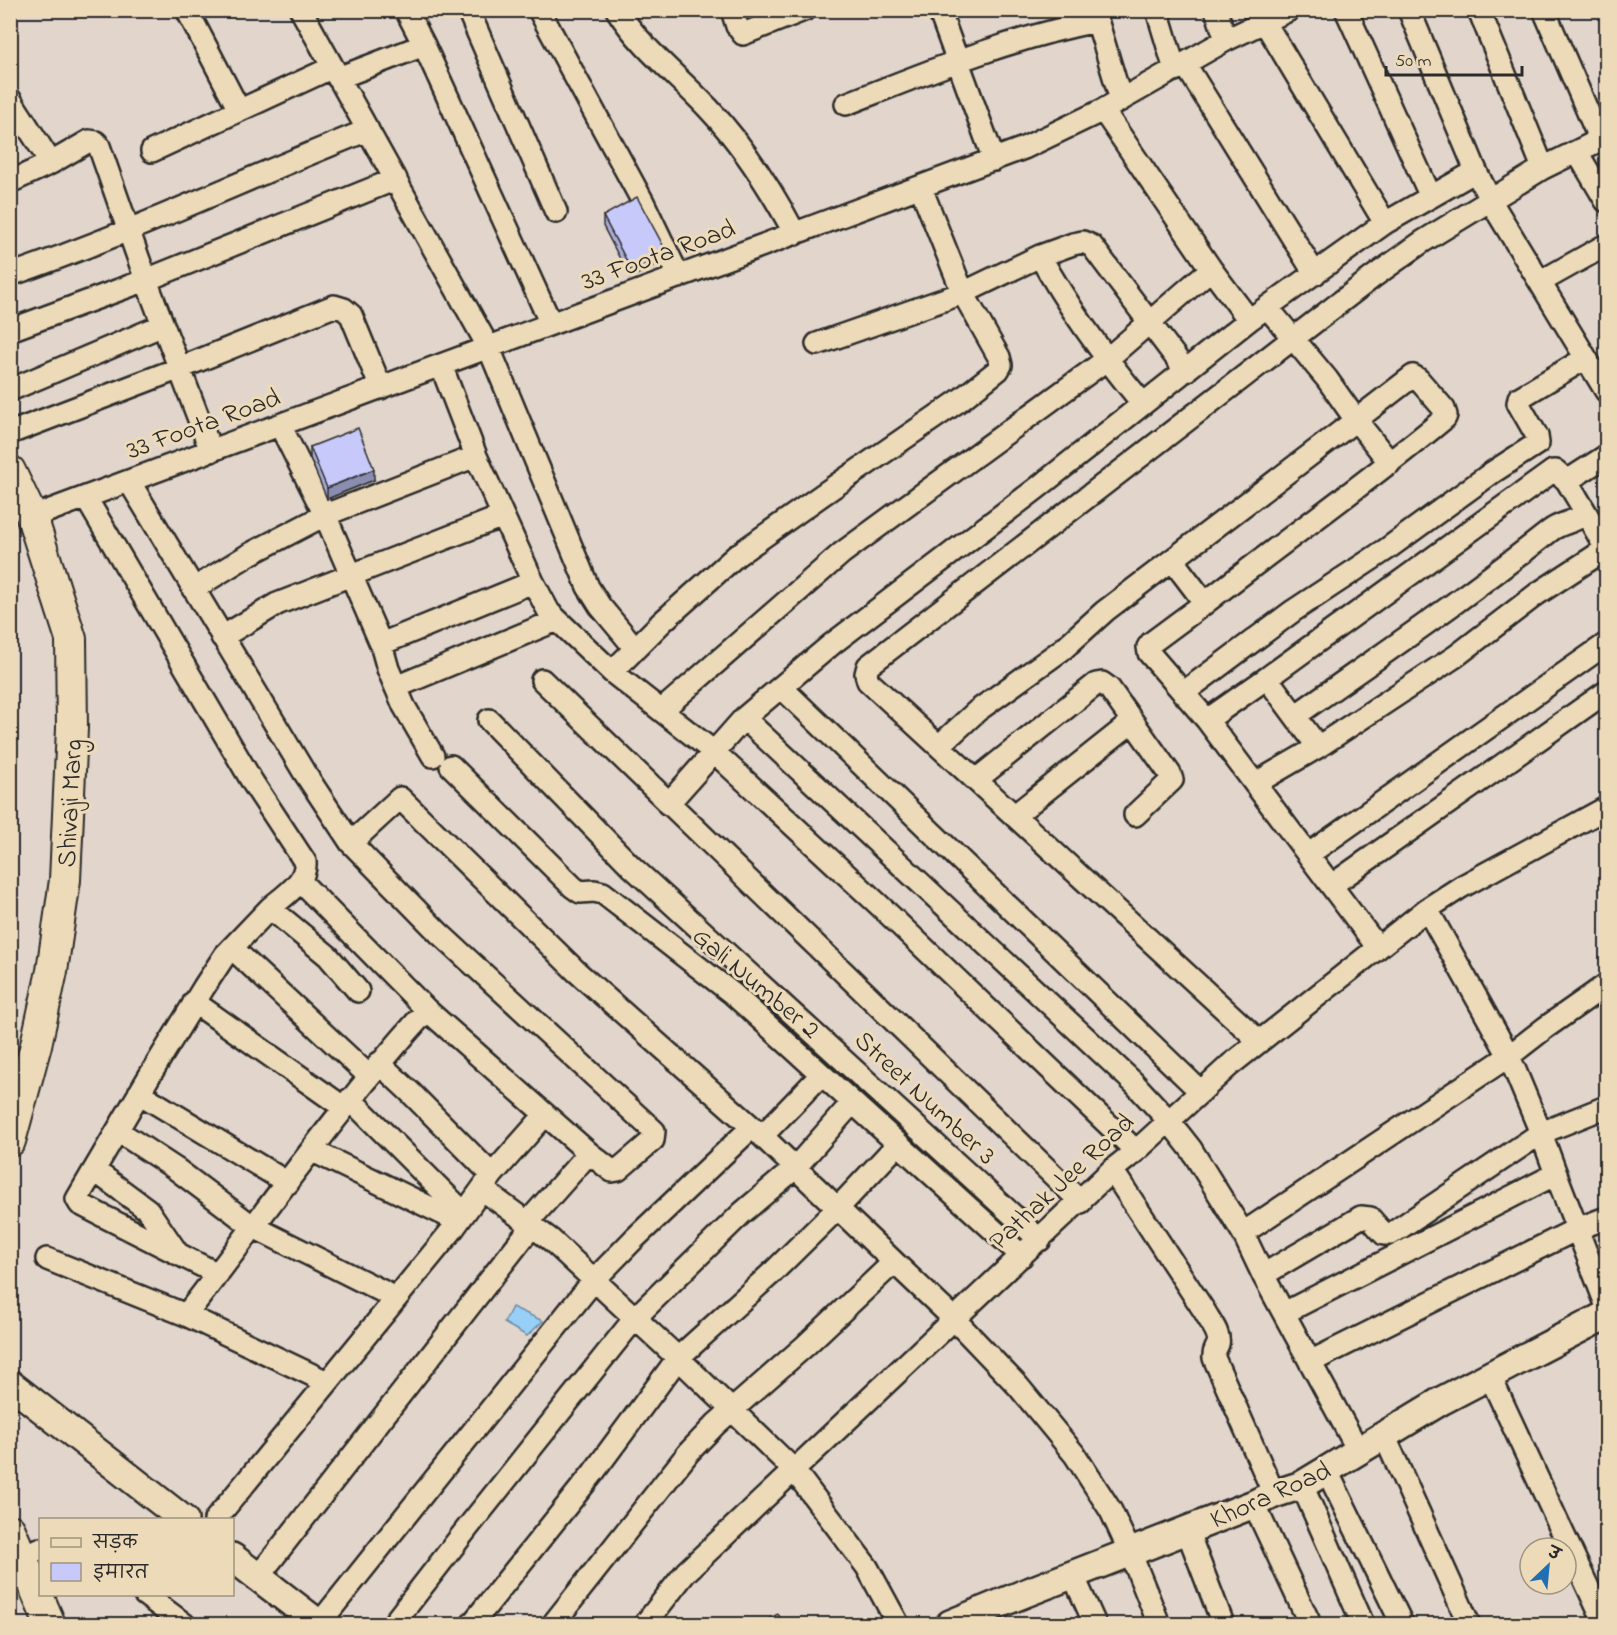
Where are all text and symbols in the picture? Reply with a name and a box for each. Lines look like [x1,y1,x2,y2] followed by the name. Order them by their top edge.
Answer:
[1386,39,1522,77] scale bar
[1395,49,1432,75] text: 50 m
[576,210,741,302] street label: 33 Foota Road
[121,379,286,471] street label: 33 Foota Road
[49,738,94,868] street label: Shivaji Marg
[683,918,828,1049] street label: Gali Number 2
[844,1023,1004,1175] street label: Street Number 3
[981,1105,1144,1261] street label: Pathak Jee Road
[1204,1452,1338,1540] street label: Khora Road
[39,1518,234,1596] legend
[92,1531,138,1557] text: सड़क
[1518,1536,1578,1596] north arrow
[1542,1540,1565,1568] text: उ
[93,1561,149,1587] text: इमारत

